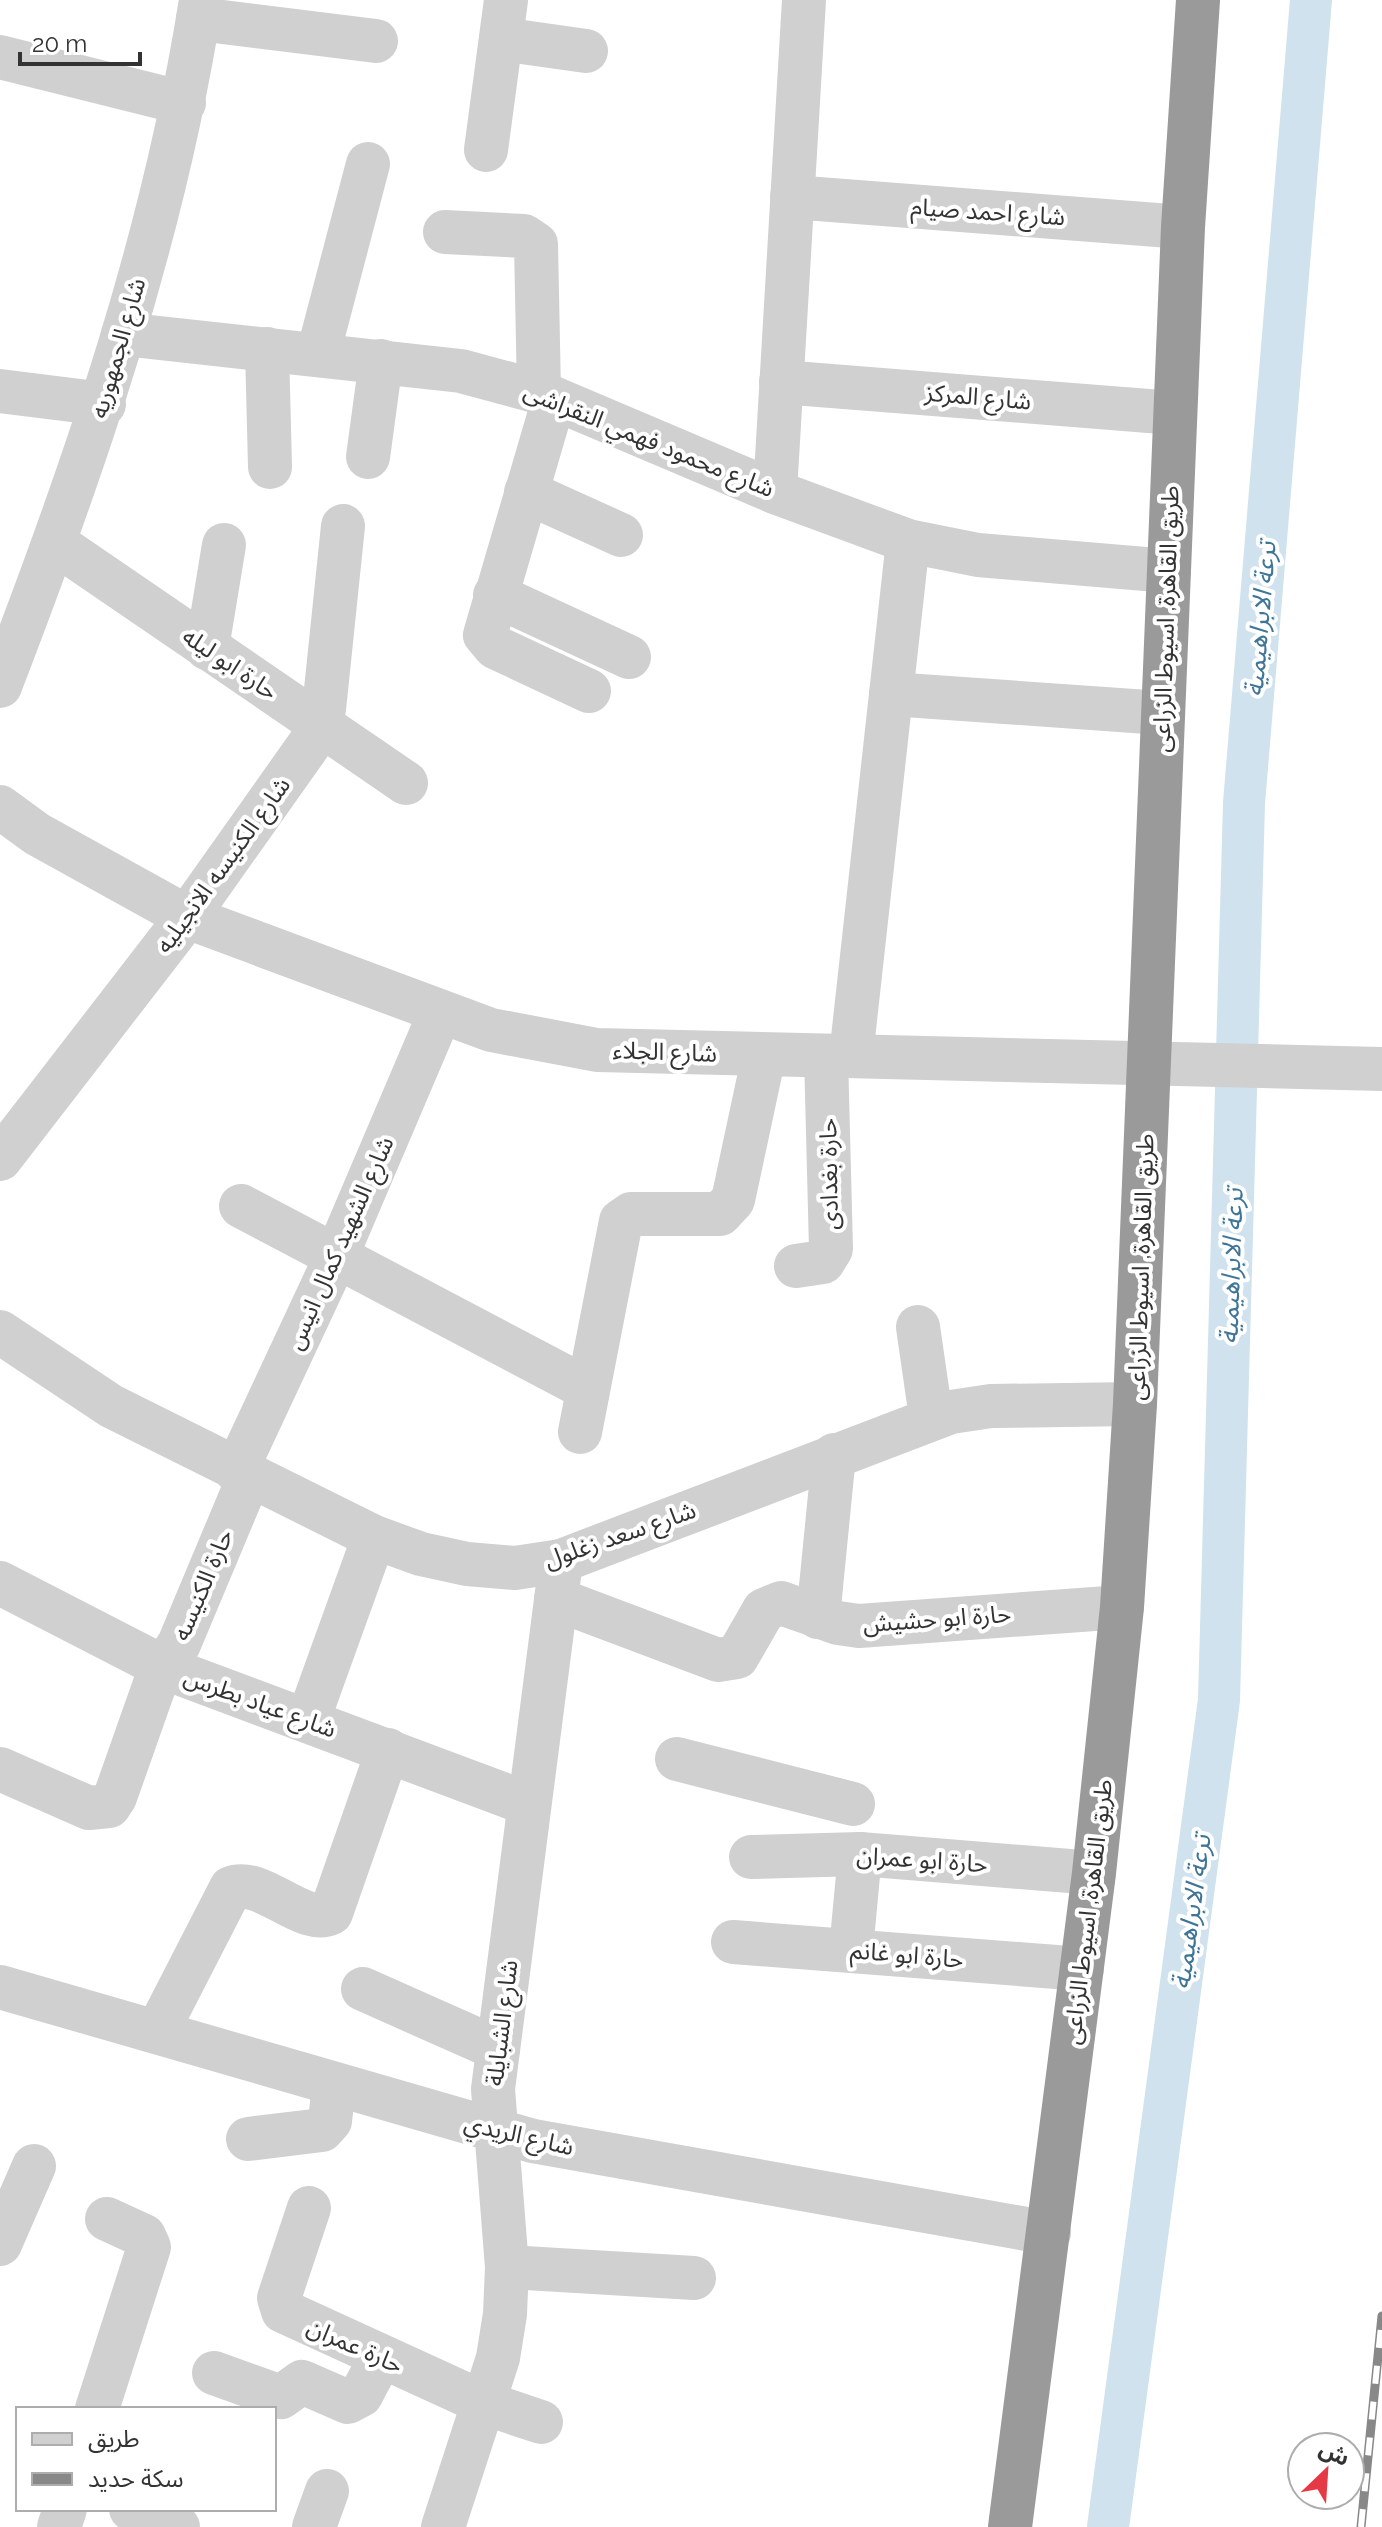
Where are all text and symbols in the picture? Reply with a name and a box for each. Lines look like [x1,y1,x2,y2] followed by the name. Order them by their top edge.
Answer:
[20,16,140,66] scale bar
[32,29,87,58] text: 20 m
[910,192,1066,235] street label: شارع احمد صيام
[84,274,154,422] street label: شارع الجمهوريه
[518,376,779,507] street label: شارع محمود فهمي النقراشى
[922,377,1032,419] street label: شارع المركز
[1146,485,1186,753] street label: طريق القاهرة, اسيوط الزراعى
[1238,537,1283,698] water label: ترعة الابراهيمية
[177,621,283,706] street label: حارة ابو ليله
[149,771,299,960] street label: شارع الكنيسه الانجيليه
[612,1035,718,1071] street label: شارع الجلاء
[813,1118,844,1230] street label: حارة بغدادى
[279,1132,402,1355] street label: شارع الشهيد كمال انيس
[1121,1133,1161,1401] street label: طريق القاهرة, اسيوط الزراعى
[1213,1184,1250,1344] water label: ترعة الابراهيمية
[540,1495,701,1577] street label: شارع سعد زغلول
[166,1525,239,1645] street label: حارة الكنيسه
[862,1599,1012,1638] street label: حارة ابو حشيش
[179,1662,340,1746] street label: شارع عياد بطرس
[1057,1778,1119,2046] street label: طريق القاهرة, اسيوط الزراعى
[1165,1829,1218,1991] water label: ترعة الابراهيمية
[855,1840,989,1879] street label: حارة ابو عمران
[849,1935,965,1977] street label: حارة ابو غانم
[479,1958,527,2088] street label: شارع الشبايلة
[460,2108,577,2166] street label: شارع الريدي
[303,2312,408,2379] street label: حارة عمران
[16,2407,276,2511] legend
[88,2424,140,2454] text: طريق
[1286,2431,1366,2511] north arrow
[1315,2435,1354,2471] text: ش
[88,2464,184,2493] text: سكة حديد

